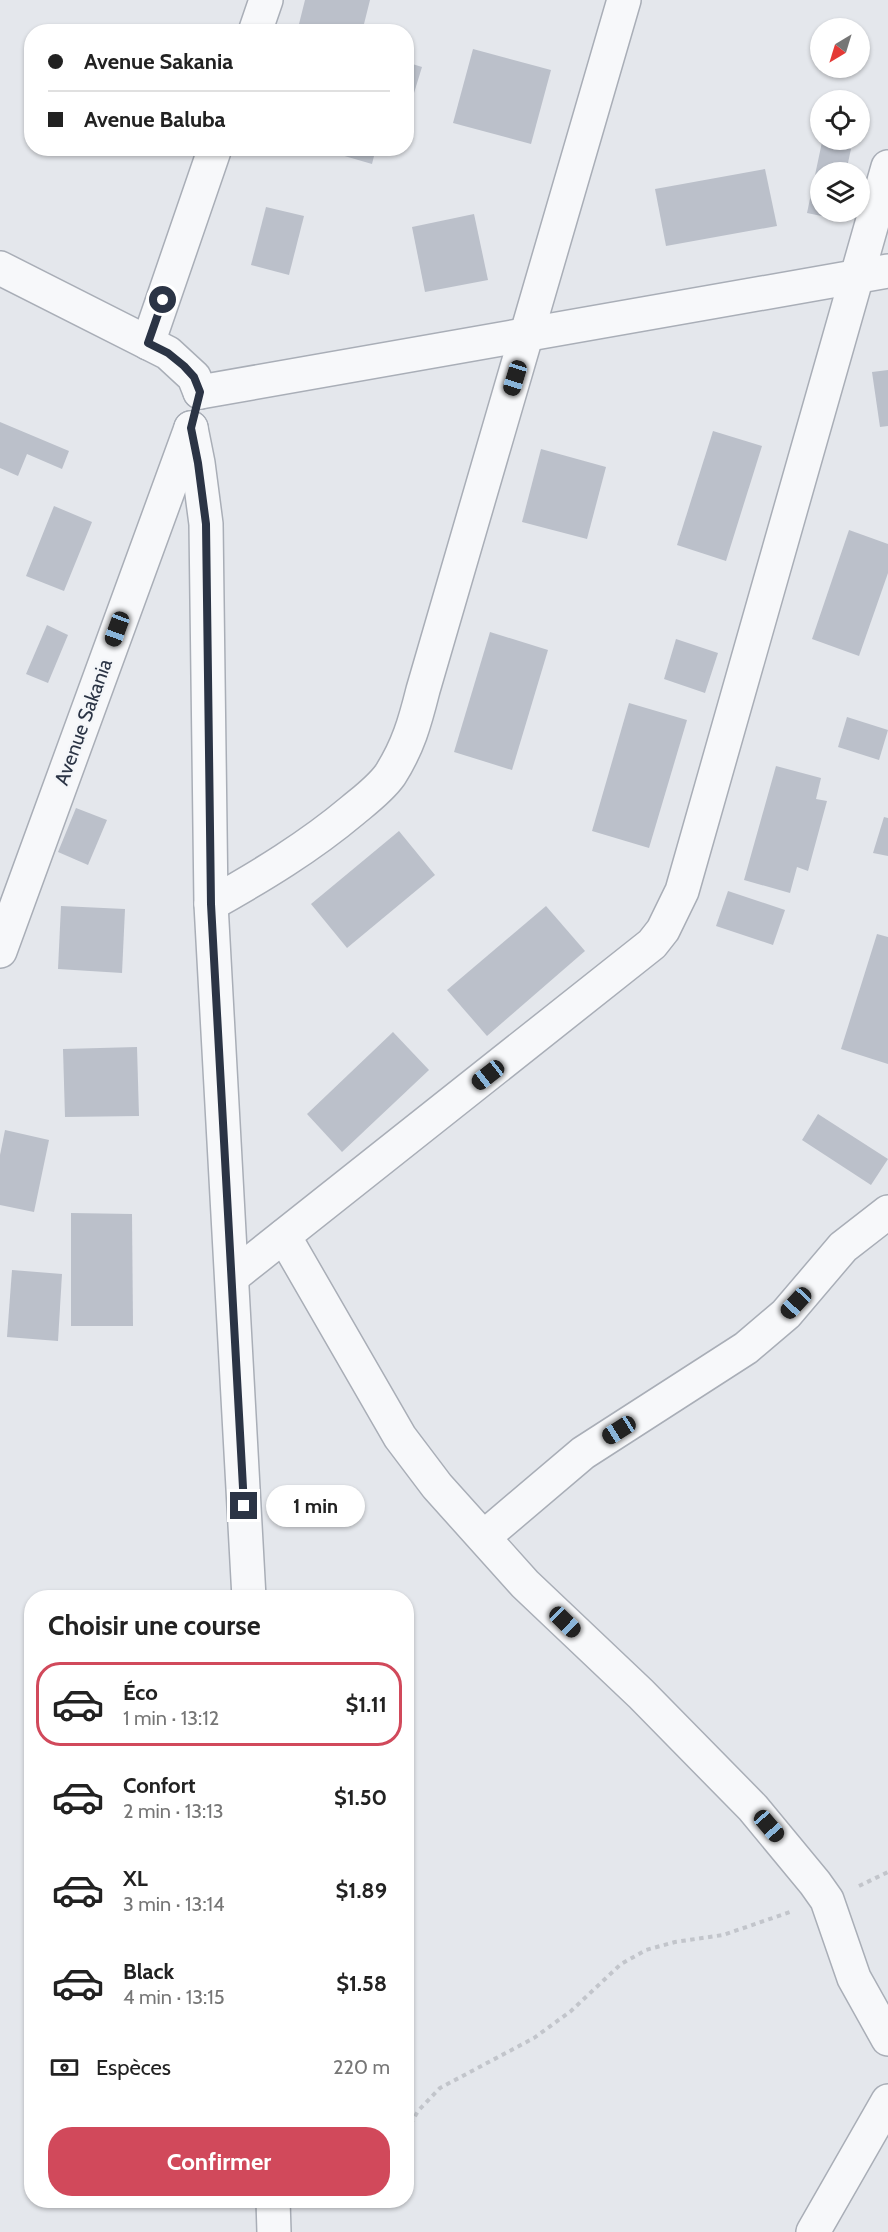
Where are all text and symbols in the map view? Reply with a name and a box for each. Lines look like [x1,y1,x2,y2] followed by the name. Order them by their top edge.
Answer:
[810,18,870,78] north arrow
[810,18,870,222] map controls
[84,48,233,75] text: Avenue Sakania
[810,90,870,150] button: locate
[84,106,226,133] text: Avenue Baluba
[810,162,870,222] button: layers
[149,286,176,313] route start
[501,358,529,398] car
[102,609,132,649] car
[49,655,117,788] street label: Avenue Sakania
[468,1057,508,1093] car
[777,1284,815,1322] car
[599,1413,639,1447] car
[265,1485,364,1527] callout: 1 min
[230,1492,257,1519] route end
[293,1494,338,1518] text: 1 min
[546,1603,584,1641] car
[48,1609,261,1642] text: Choisir une course
[51,1677,105,1731] icon: car
[123,1679,158,1706] text: Éco
[345,1691,387,1718] text: $1.11
[123,1706,219,1730] text: 1 min · 13:12
[51,1770,105,1824] icon: car
[123,1772,196,1799] text: Confort
[334,1784,387,1811] text: $1.50
[123,1799,224,1823] text: 2 min · 13:13
[750,1807,788,1845] car
[51,1863,105,1917] icon: car
[123,1865,148,1892] text: XL
[336,1877,387,1904] text: $1.89
[123,1892,225,1916] text: 3 min · 13:14
[51,1956,105,2010] icon: car
[123,1958,174,1985] text: Black
[336,1970,387,1997] text: $1.58
[123,1985,225,2009] text: 4 min · 13:15
[48,2051,81,2084] icon: cash
[96,2054,171,2081] text: Espèces
[333,2055,390,2079] text: 220 m
[48,2127,390,2196] button: Confirmer

